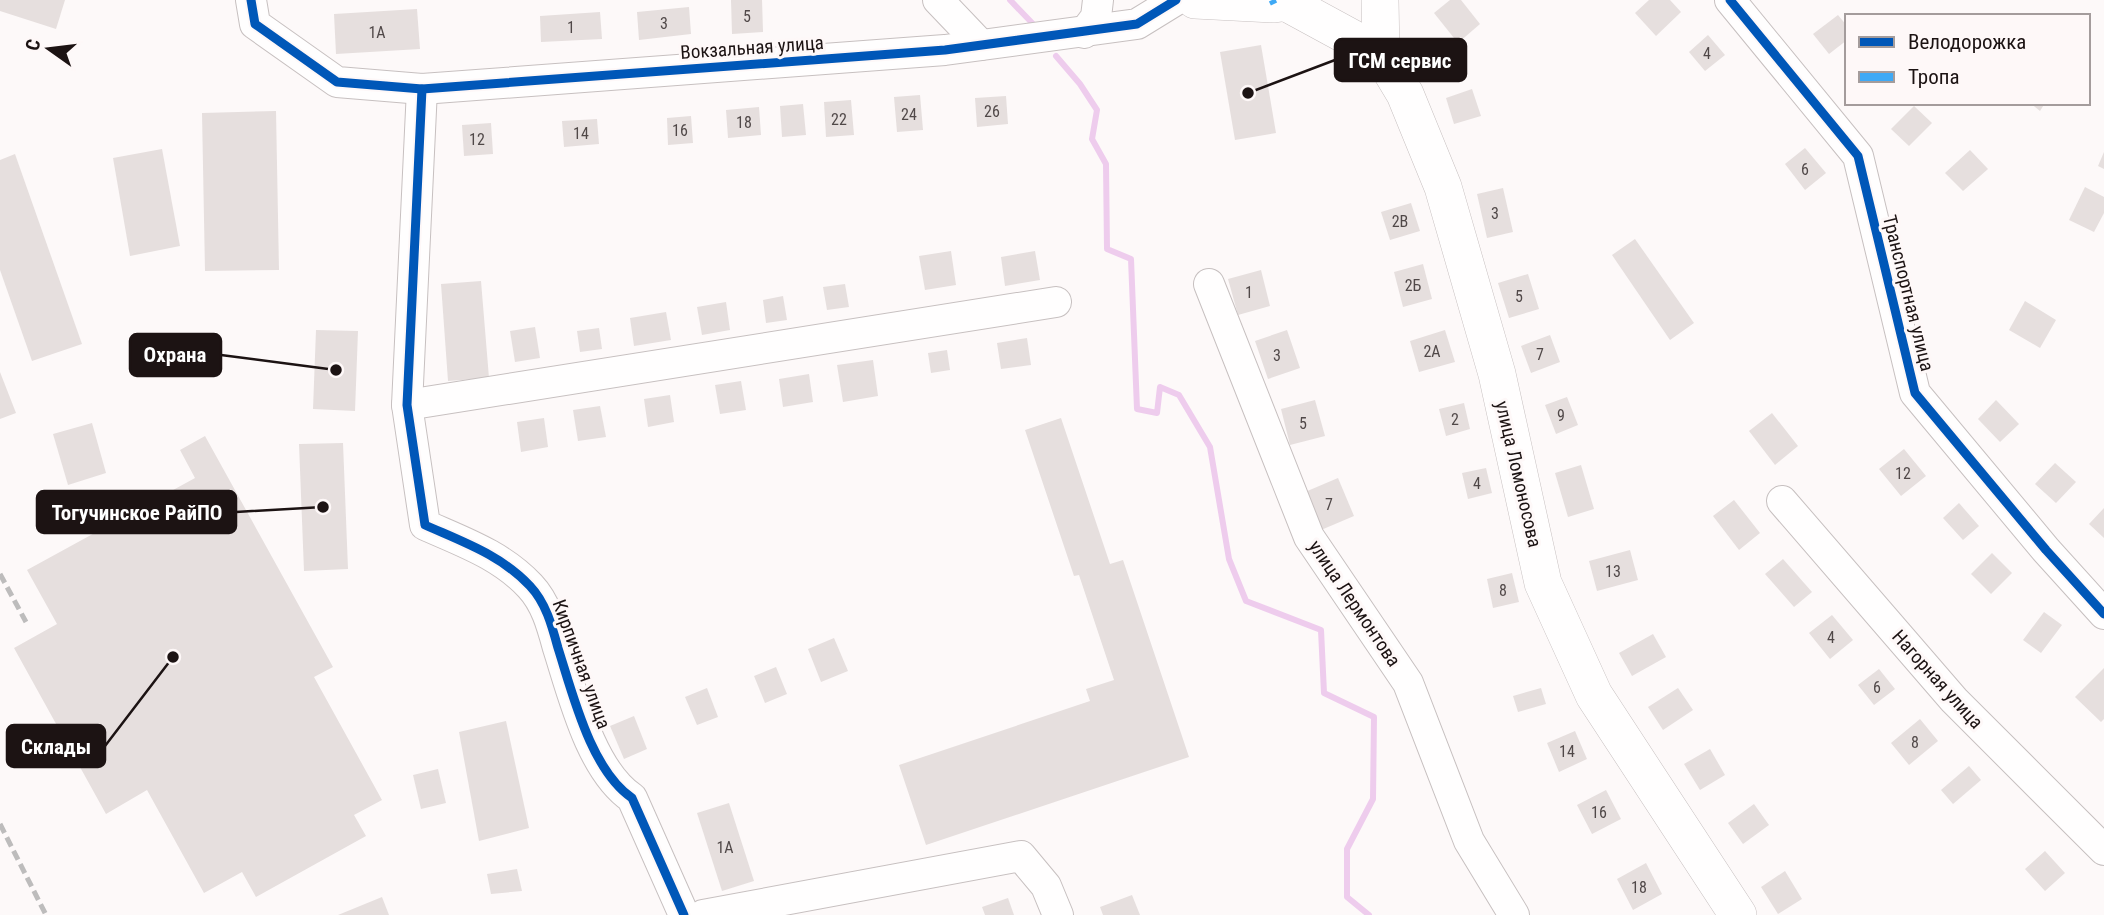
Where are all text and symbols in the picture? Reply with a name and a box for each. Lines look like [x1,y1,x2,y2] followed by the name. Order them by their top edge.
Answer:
[743,7,751,26] house number: 5
[14,14,84,84] north arrow
[660,14,668,33] house number: 3
[1845,14,2090,105] legend
[567,18,575,37] house number: 1
[368,23,386,42] house number: 1А
[1908,30,2026,54] text: Велодорожка
[680,31,825,64] street label: Вокзальная улица
[21,37,45,53] text: С
[1335,39,1466,81] callout: ГСМ сервис
[1703,44,1711,63] house number: 4
[1348,49,1452,73] text: ГСМ сервис
[1908,65,1959,89] text: Тропа
[984,102,1000,121] house number: 26
[901,105,917,124] house number: 24
[831,110,847,129] house number: 22
[736,113,752,132] house number: 18
[672,121,688,140] house number: 16
[573,124,589,143] house number: 14
[469,130,485,149] house number: 12
[1801,160,1809,179] house number: 6
[1491,204,1499,223] house number: 3
[1392,212,1408,231] house number: 2В
[1878,213,1939,374] street label: Транспортная улица
[1405,276,1422,295] house number: 2Б
[1245,283,1253,302] house number: 1
[1515,287,1523,306] house number: 5
[130,334,221,376] callout: Охрана
[1423,342,1441,361] house number: 2А
[144,343,207,367] text: Охрана
[1536,345,1544,364] house number: 7
[1273,346,1281,365] house number: 3
[1490,399,1547,550] street label: улица Ломоносова
[1557,406,1565,425] house number: 9
[1451,410,1459,429] house number: 2
[1299,414,1307,433] house number: 5
[1895,464,1911,483] house number: 12
[1473,474,1481,493] house number: 4
[37,491,236,533] callout: Тогучинское РайПО
[1325,495,1333,514] house number: 7
[52,501,222,525] text: Тогучинское РайПО
[1304,536,1405,671] street label: улица Лермонтова
[1605,562,1621,581] house number: 13
[1499,581,1507,600] house number: 8
[547,596,616,732] street label: Кирпичная улица
[1887,625,1988,733] street label: Нагорная улица
[1827,628,1835,647] house number: 4
[1873,678,1881,697] house number: 6
[7,725,105,767] callout: Склады
[1911,733,1919,752] house number: 8
[21,735,91,759] text: Склады
[1559,742,1575,761] house number: 14
[1591,803,1607,822] house number: 16
[716,838,734,857] house number: 1А
[1631,878,1647,897] house number: 18

